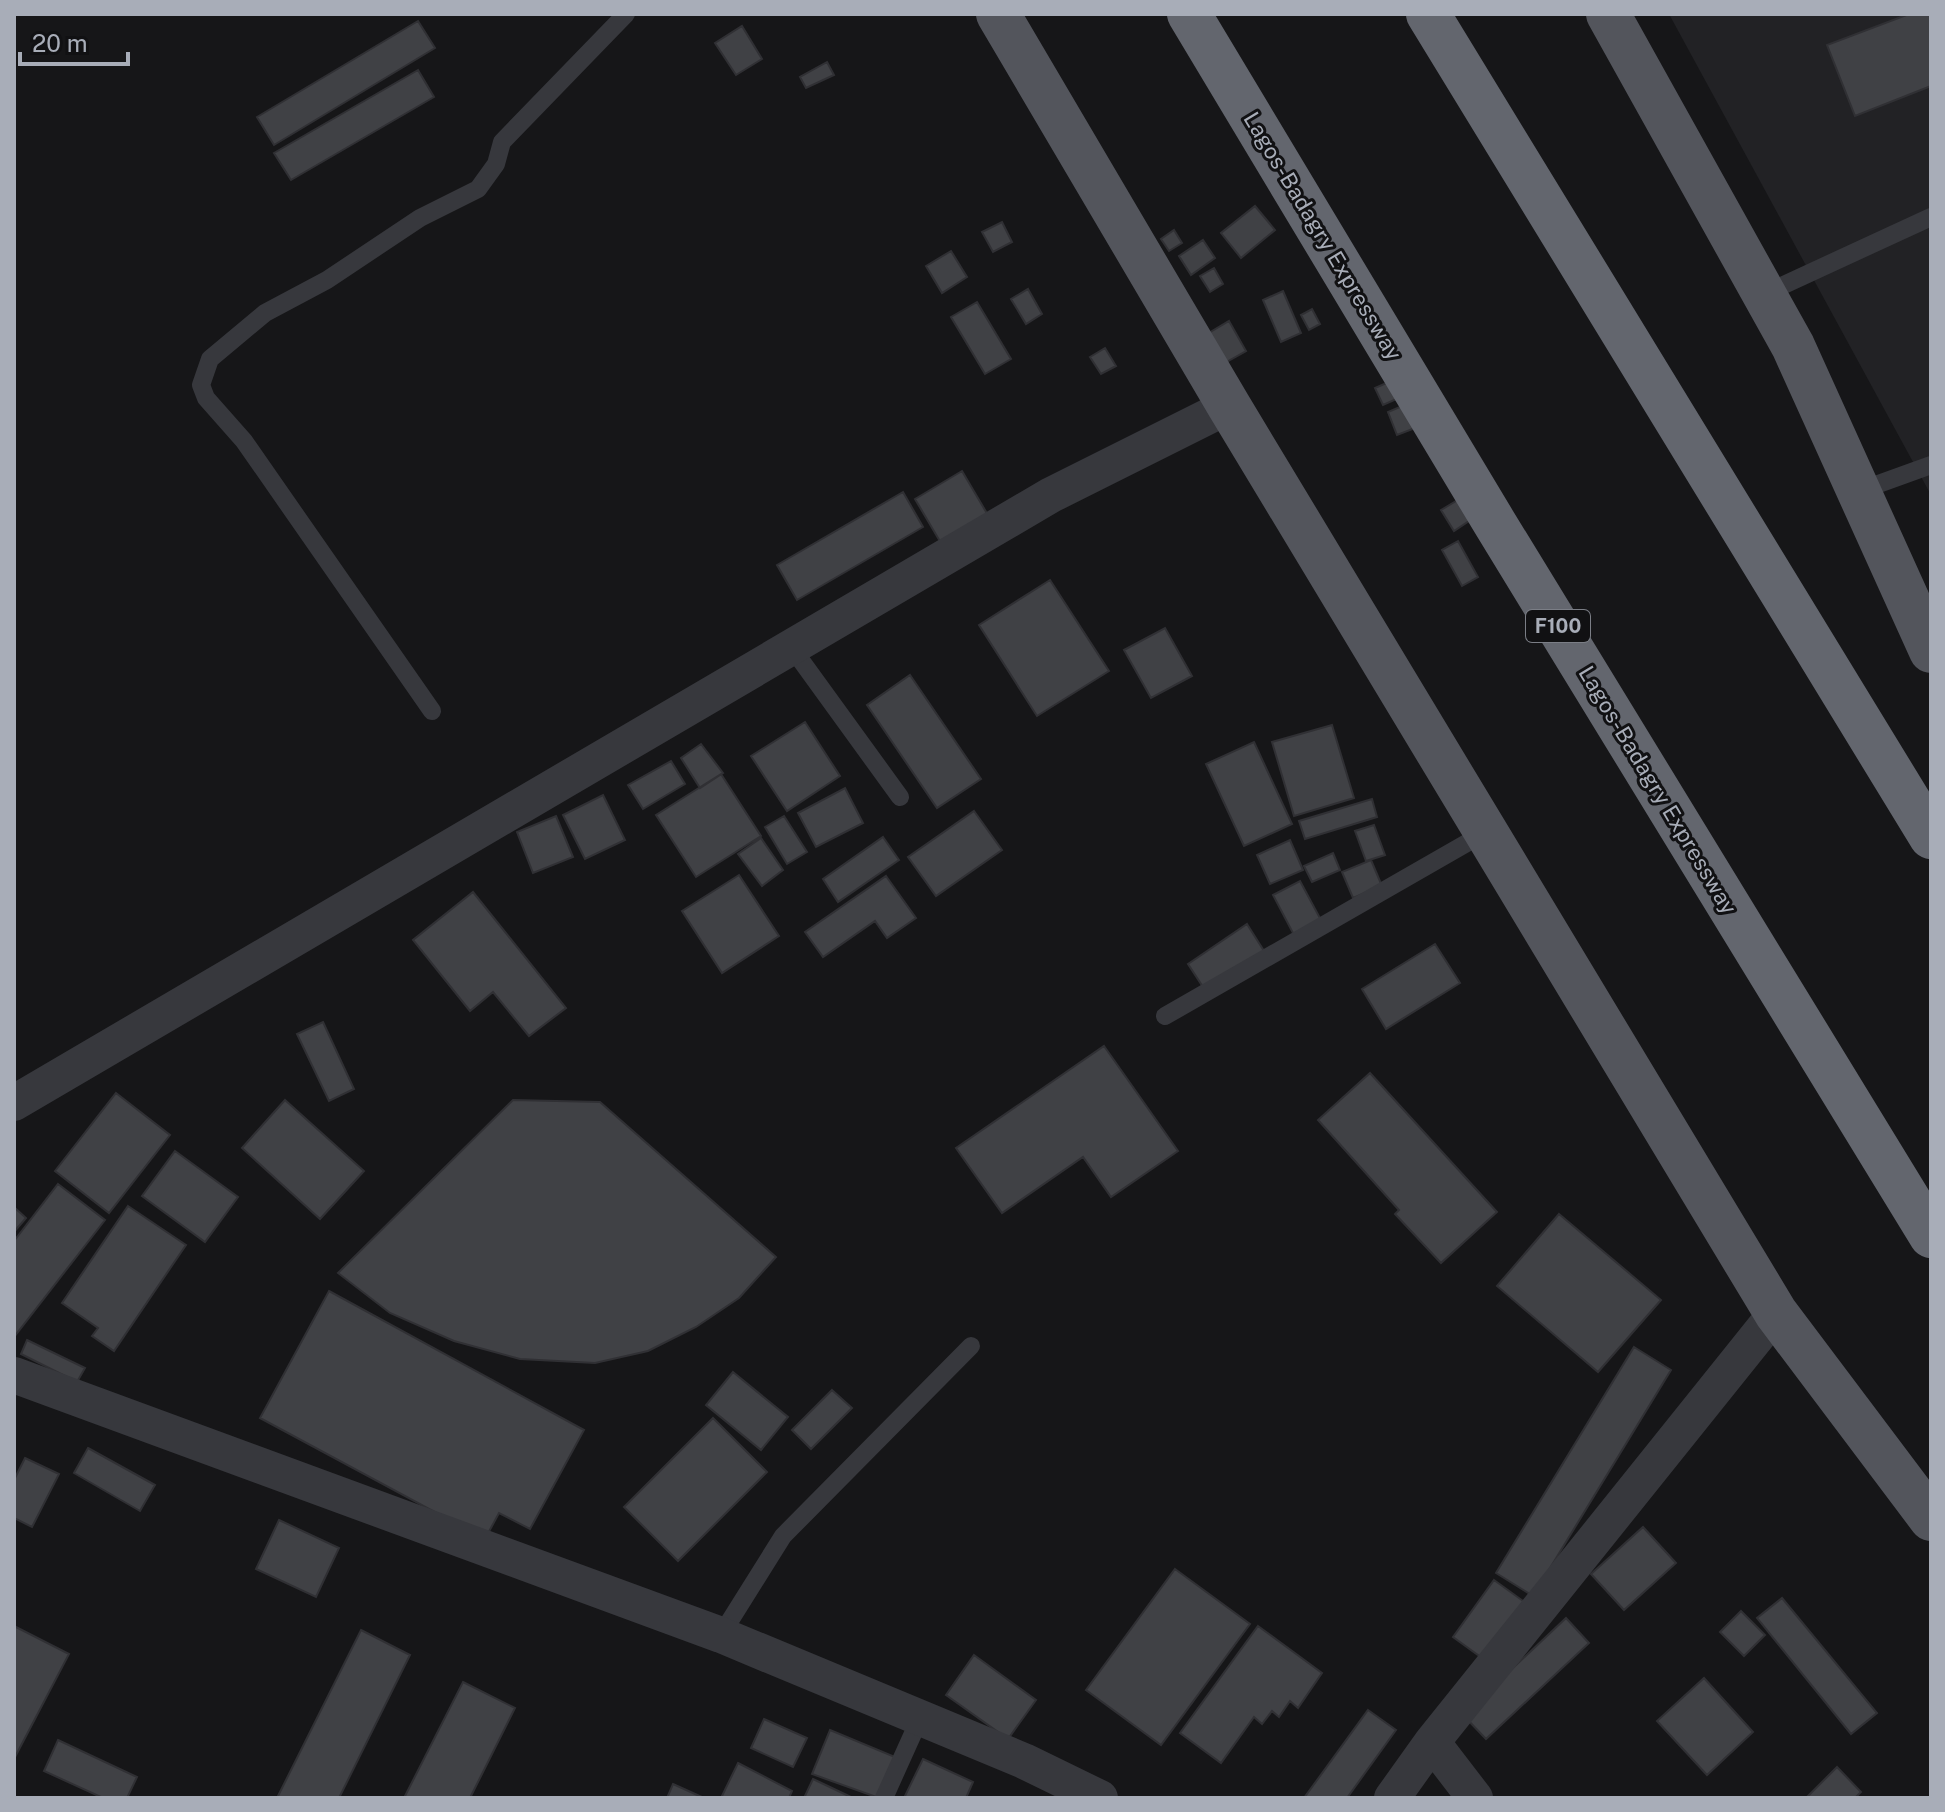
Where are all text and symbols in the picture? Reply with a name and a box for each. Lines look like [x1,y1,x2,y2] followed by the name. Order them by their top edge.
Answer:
[20,16,128,66] scale bar
[32,29,88,57] text: 20 m
[1239,107,1408,365] street label: Lagos-Badagry Expressway
[1526,610,1590,642] road number: F100
[1574,661,1743,919] street label: Lagos-Badagry Expressway

